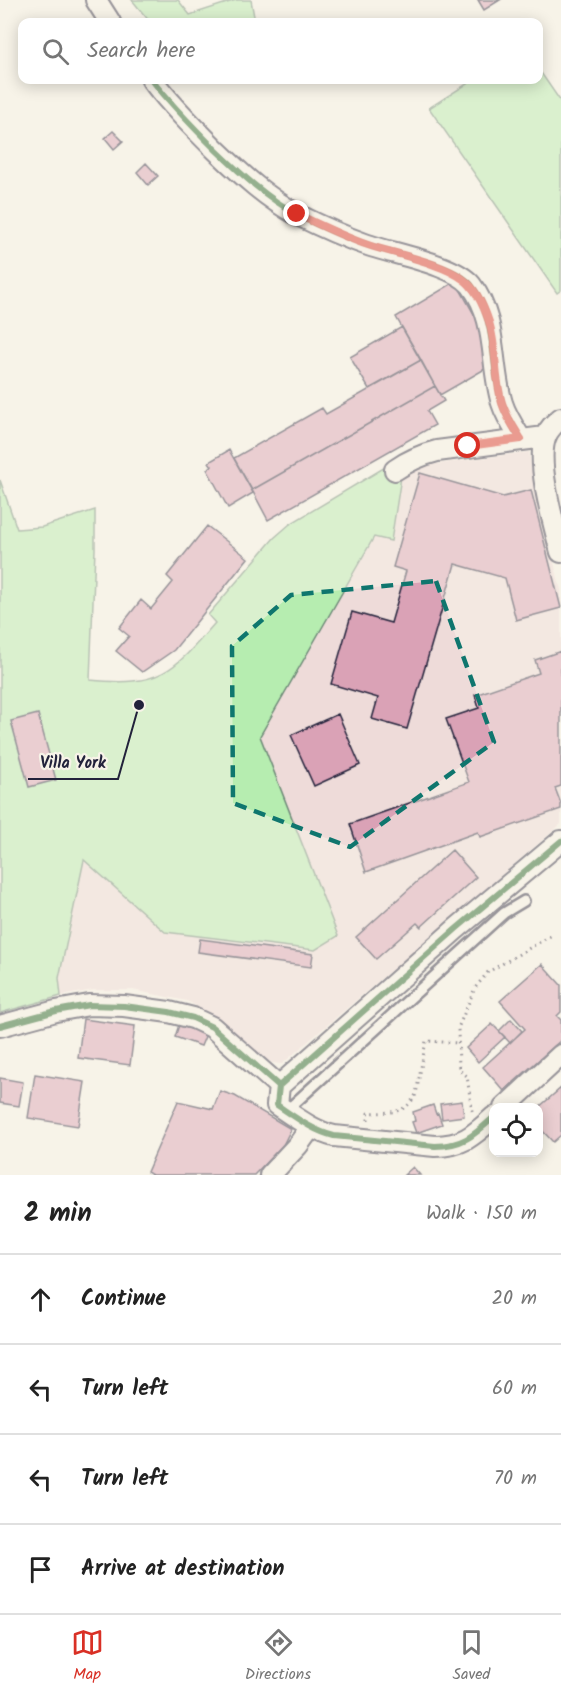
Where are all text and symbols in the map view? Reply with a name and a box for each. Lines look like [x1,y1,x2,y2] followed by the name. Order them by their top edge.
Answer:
[18,18,543,84] search box
[87,34,195,69] text: Search here
[39,35,72,68] icon: search
[283,200,309,226] route end
[454,432,480,458] route start
[28,745,118,779] callout: Villa York
[40,751,107,776] text: Villa York
[489,1103,543,1157] map controls
[489,1103,543,1157] button: locate
[24,1193,92,1235] text: 2 min
[426,1198,537,1230] text: Walk · 150 m
[81,1282,166,1317] text: Continue
[24,1283,57,1316] icon: ahead
[491,1283,537,1315] text: 20 m
[81,1372,168,1407] text: Turn left
[24,1373,57,1406] icon: left
[492,1373,537,1405] text: 60 m
[81,1462,168,1497] text: Turn left
[24,1463,57,1496] icon: left
[494,1463,537,1495] text: 70 m
[81,1552,284,1587] text: Arrive at destination
[24,1553,57,1586] icon: arrive
[71,1626,104,1687] tab: Map
[245,1626,311,1687] tab: Directions
[452,1626,490,1687] tab: Saved

